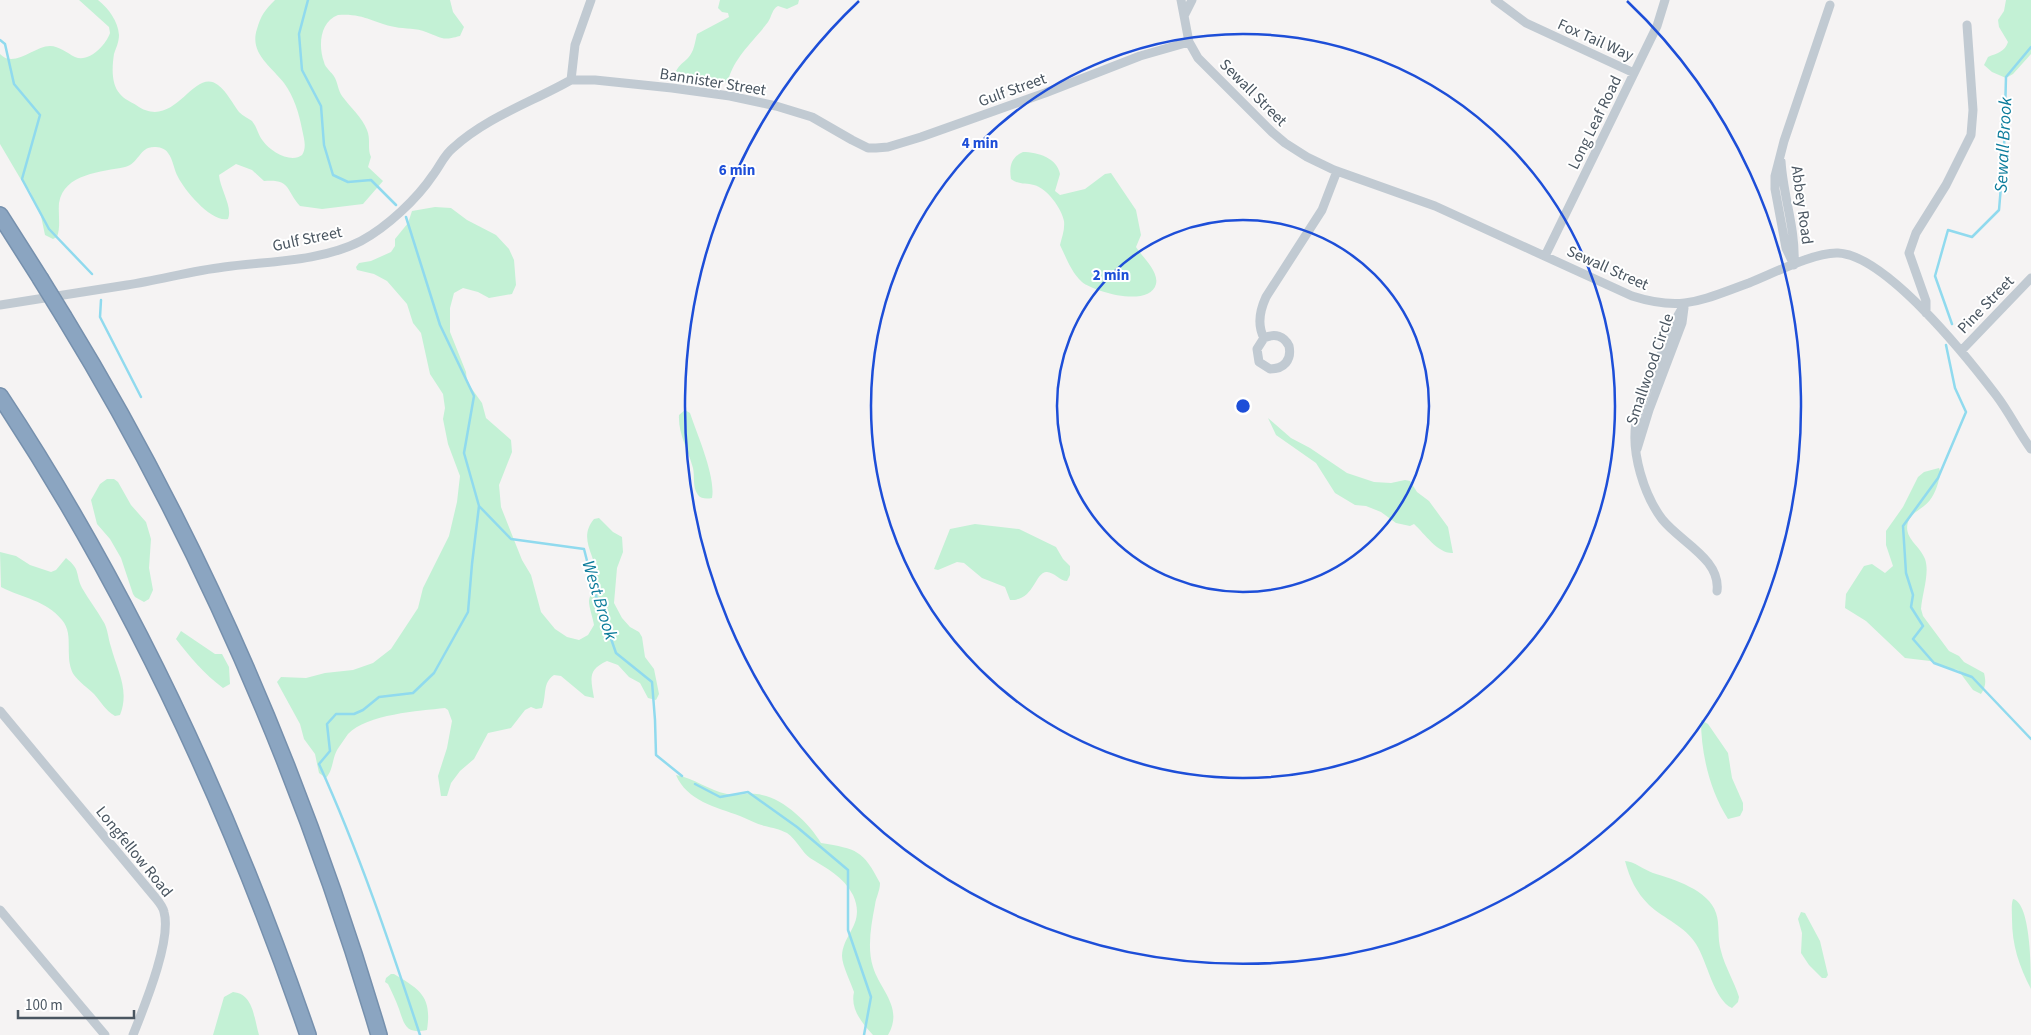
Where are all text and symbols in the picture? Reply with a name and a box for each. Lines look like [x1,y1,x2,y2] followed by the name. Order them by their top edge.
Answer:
[1554,13,1638,67] street label: Fox Tail Way
[1215,54,1292,132] street label: Sewall Street
[658,63,768,101] street label: Bannister Street
[975,67,1050,112] street label: Gulf Street
[1563,72,1627,173] street label: Long Leaf Road
[1989,96,2019,193] water label: Sewall Brook
[962,133,998,154] text: 4 min
[719,160,755,181] text: 6 min
[1786,164,1818,246] street label: Abbey Road
[270,221,345,257] street label: Gulf Street
[1563,240,1653,296] street label: Sewall Street
[1093,265,1129,286] text: 2 min
[1952,270,2019,339] street label: Pine Street
[1621,311,1679,428] street label: Smallwood Circle
[1234,397,1252,415] centre of rings
[576,557,624,643] water label: West Brook
[91,801,178,902] street label: Longfellow Road
[18,988,134,1020] scale bar
[25,995,63,1016] text: 100 m

